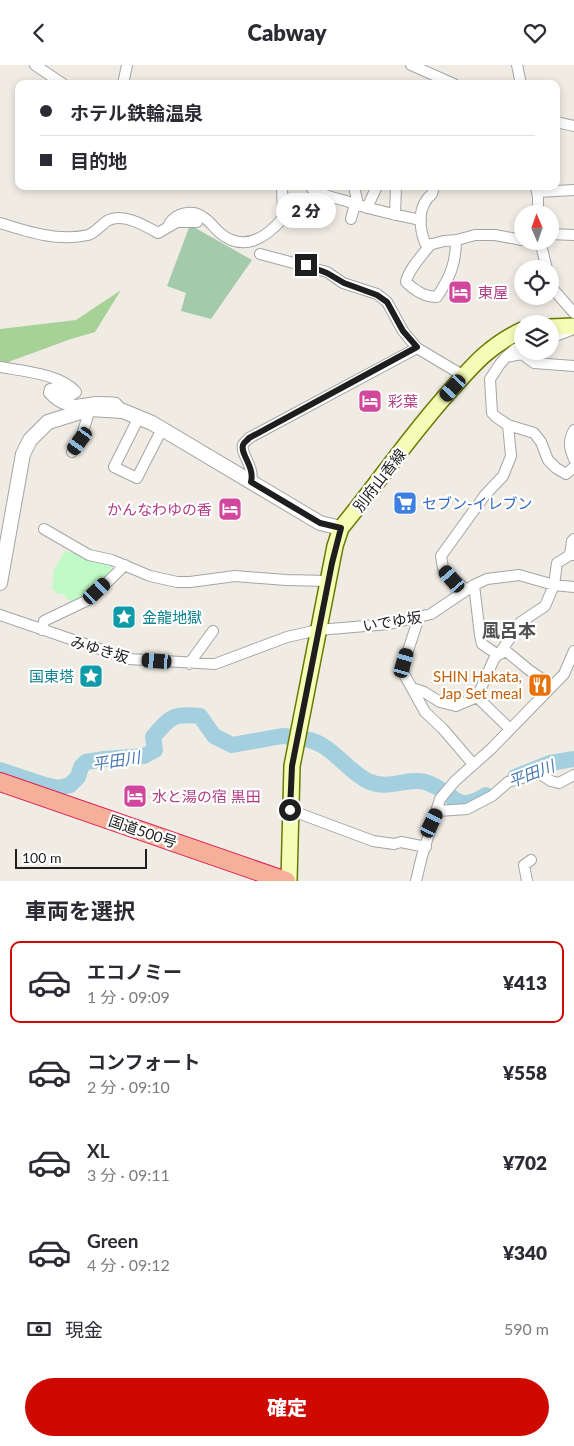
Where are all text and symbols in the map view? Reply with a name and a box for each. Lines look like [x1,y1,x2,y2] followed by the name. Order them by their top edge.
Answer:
[25,19,53,47] icon: back
[248,19,326,46] text: Cabway
[521,19,549,47] icon: heart
[70,101,203,124] text: ホテル鉄輪温泉
[70,149,127,172] text: 目的地
[276,193,336,227] callout: 2 分
[292,201,320,220] text: 2 分
[514,205,559,250] north arrow
[514,205,559,360] map controls
[295,254,317,276] route end
[514,260,559,305] button: locate
[447,279,473,305] hotel icon: 東屋
[478,283,508,301] place label: 東屋
[514,315,559,360] button: layers
[437,372,468,404] car
[357,388,383,414] hotel icon: 彩葉
[388,392,418,410] place label: 彩葉
[65,424,94,458] car
[349,445,409,515] street label: 別府山香線
[392,490,418,516] supermarket icon: セブン-イレブン
[422,494,533,512] place label: セブン-イレブン
[217,496,243,522] hotel icon: かんなわゆの香
[107,500,212,518] place label: かんなわゆの香
[436,563,467,595] car
[80,575,113,607] car
[111,604,137,630] place icon: 金龍地獄
[361,607,423,635] street label: いでゆ坂
[142,608,202,626] place label: 金龍地獄
[482,619,536,641] district label: 風呂本
[69,632,131,666] street label: みゆき坂
[392,647,415,679] car
[141,652,172,670] car
[78,663,104,689] place icon: 国東塔
[29,667,74,685] place label: 国東塔
[433,667,522,702] place label: SHIN Hakata, Jap Set meal
[527,672,553,698] restaurant icon: SHIN Hakata, Jap Set meal
[91,747,143,773] water label: 平田川
[505,755,559,790] water label: 平田川
[122,783,148,809] hotel icon: 水と湯の宿 黒田
[152,787,261,805] place label: 水と湯の宿 黒田
[279,799,301,821] route start
[418,806,445,840] car
[106,811,180,851] street label: 国道500号
[15,846,148,869] scale bar
[22,849,61,866] text: 100 m
[25,897,135,924] text: 車両を選択
[27,960,72,1005] icon: car
[87,960,182,983] text: エコノミー
[503,971,547,994] text: ¥413
[87,987,170,1006] text: 1 分 · 09:09
[27,1050,72,1095] icon: car
[87,1050,200,1073] text: コンフォート
[503,1061,547,1084] text: ¥558
[87,1077,170,1096] text: 2 分 · 09:10
[87,1139,110,1162] text: XL
[27,1140,72,1185] icon: car
[503,1151,547,1174] text: ¥702
[87,1165,170,1184] text: 3 分 · 09:11
[87,1229,138,1252] text: Green
[27,1230,72,1275] icon: car
[503,1241,547,1264] text: ¥340
[87,1255,170,1274] text: 4 分 · 09:12
[25,1315,53,1343] icon: cash
[65,1318,103,1341] text: 現金
[504,1319,549,1338] text: 590 m
[25,1378,549,1436] button: 確定

